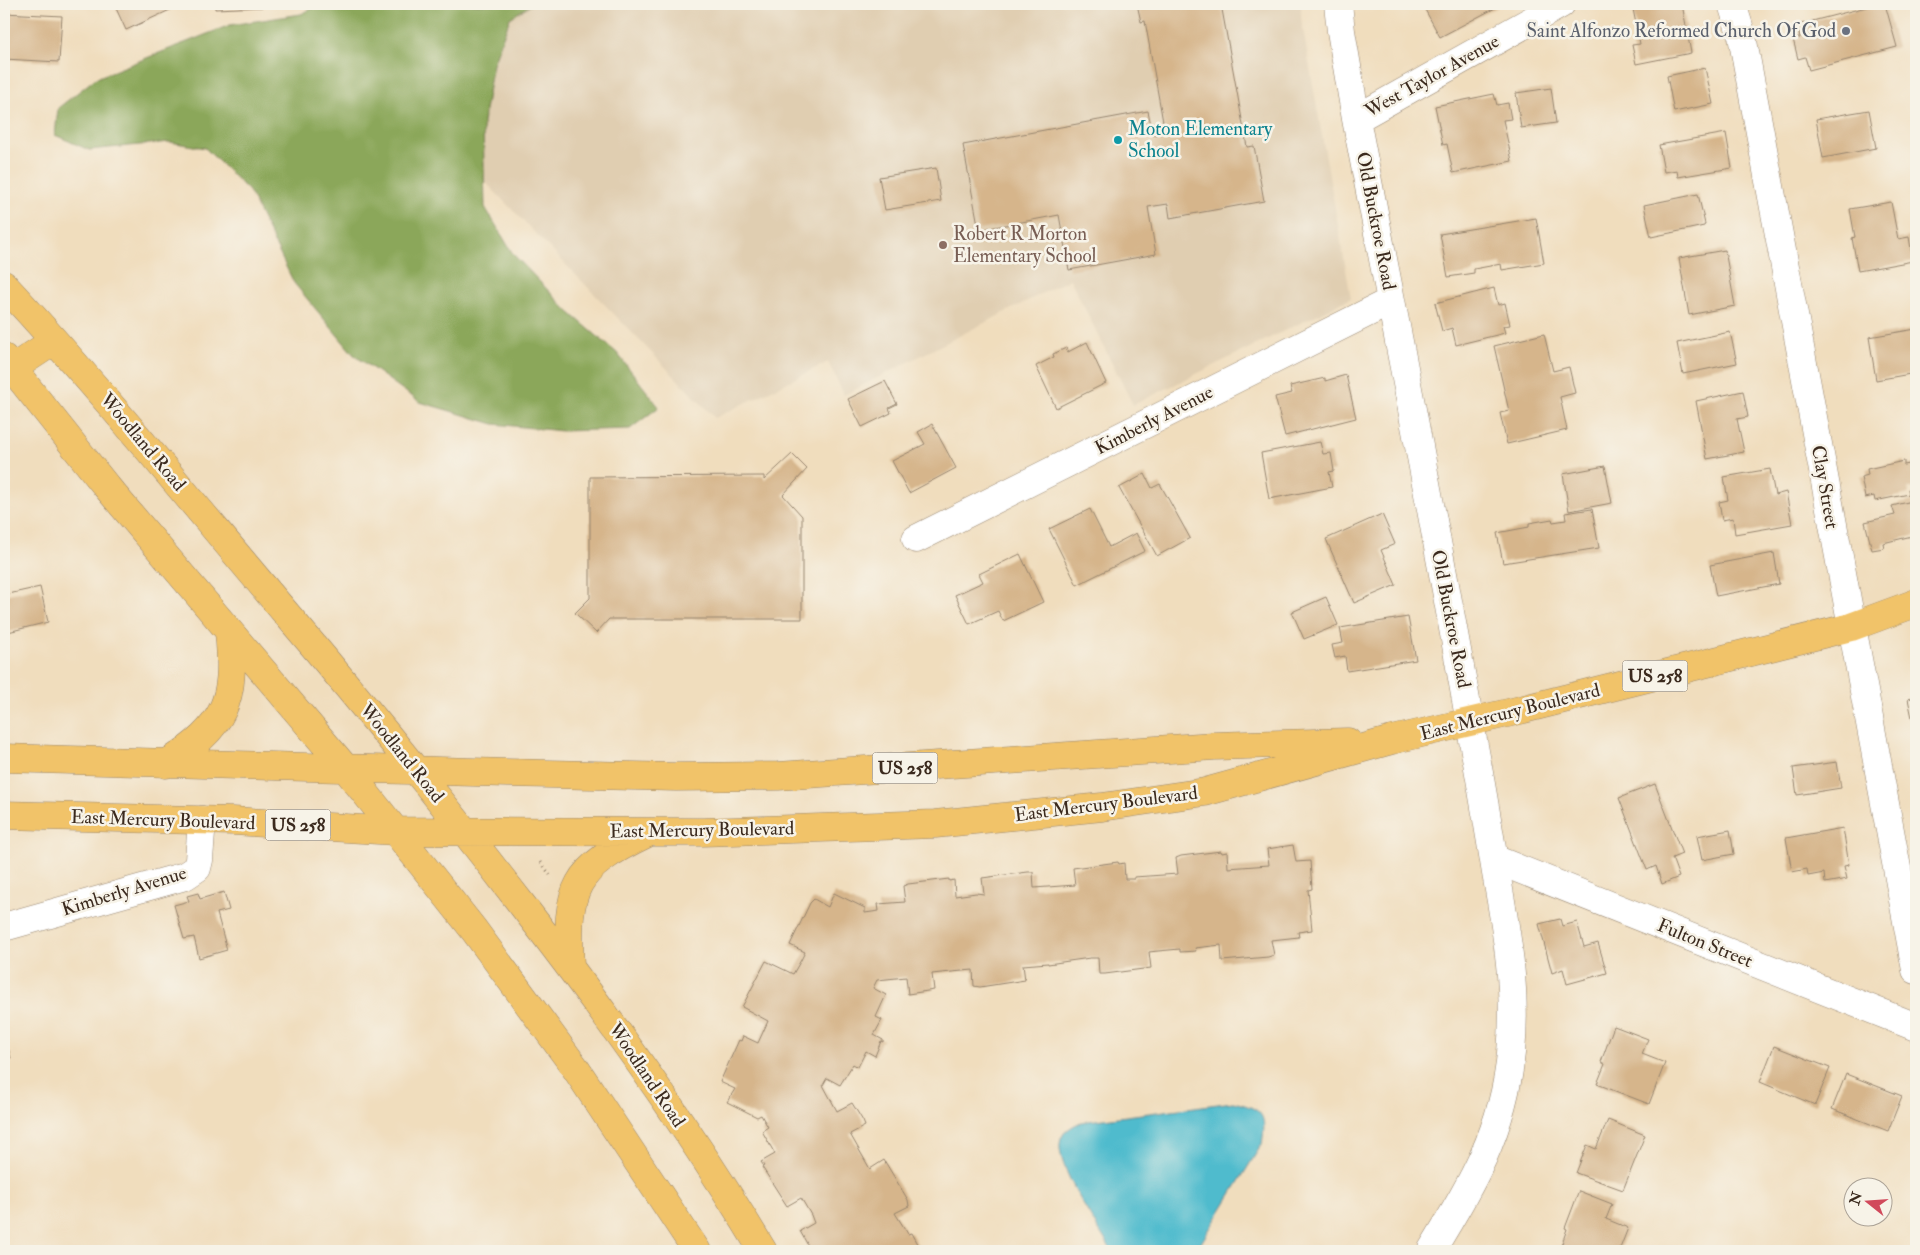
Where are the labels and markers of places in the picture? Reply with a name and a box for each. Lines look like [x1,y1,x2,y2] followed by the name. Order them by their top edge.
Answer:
[1527,19,1837,43] place label: Saint Alfonzo Reformed Church Of God
[1840,25,1852,37] marker: Saint Alfonzo Reformed Church Of God
[1128,117,1273,163] place label: Moton Elementary School
[1112,134,1124,146] marker: Moton Elementary School
[953,222,1097,268] place label: Robert R Morton Elementary School
[937,239,949,251] marker: Robert R Morton Elementary School

